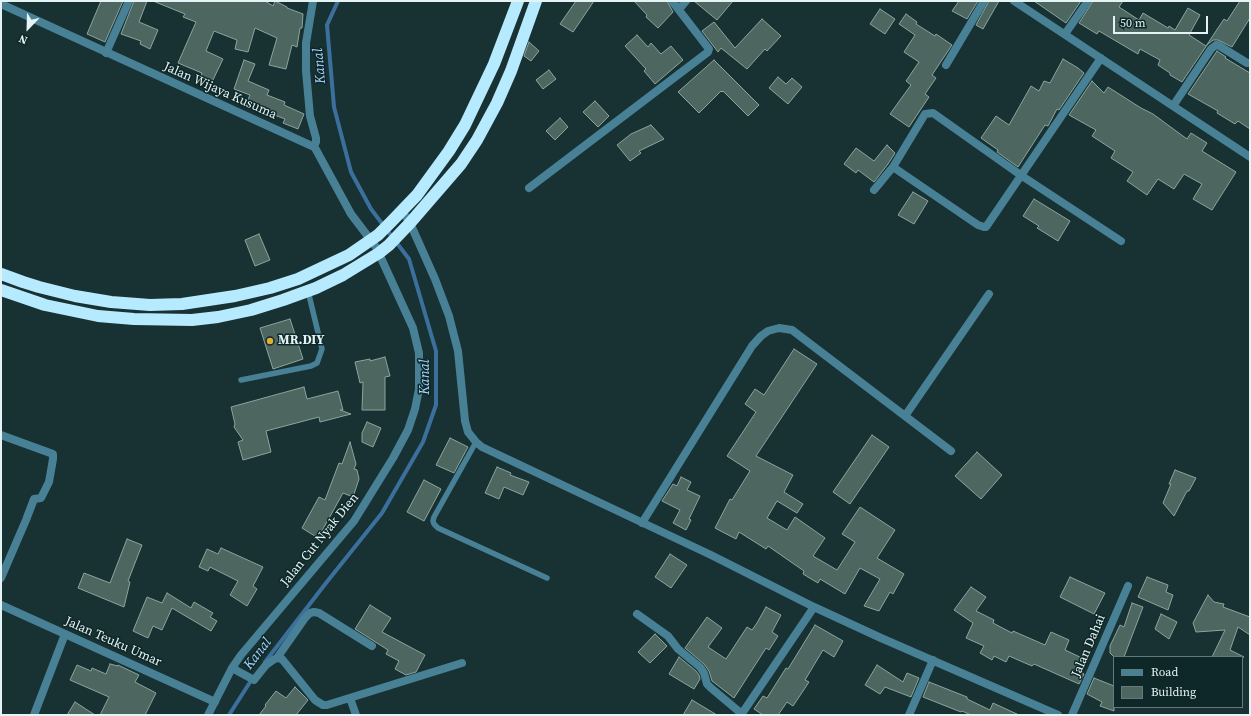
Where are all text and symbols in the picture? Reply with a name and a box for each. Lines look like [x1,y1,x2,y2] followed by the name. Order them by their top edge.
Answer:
[8,8,48,48] north arrow
[1115,8,1210,34] scale bar
[1120,15,1146,31] text: 50 m
[17,31,30,48] text: N
[310,48,330,84] water label: Kanal
[161,59,279,123] street label: Jalan Wijaya Kusuma
[278,333,324,349] place label: MR.DIY
[265,336,275,346] marker: MR.DIY
[417,359,433,395] water label: Kanal
[278,490,362,590] street label: Jalan Cut Nyak Dien
[1069,612,1109,680] street label: Jalan Dahai
[62,614,164,670] street label: Jalan Teuku Umar
[240,635,276,673] water label: Kanal
[1113,656,1243,708] legend
[1151,664,1178,680] text: Road
[1151,684,1196,700] text: Building

